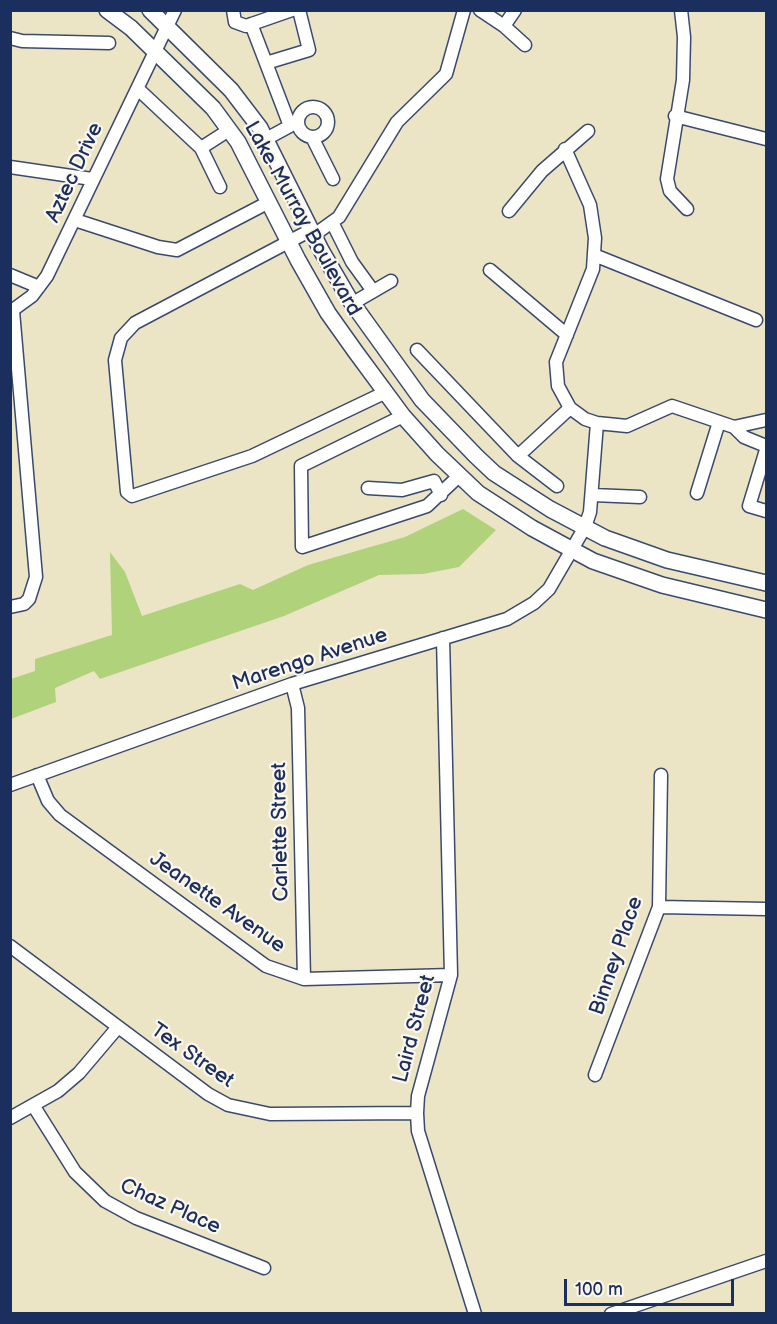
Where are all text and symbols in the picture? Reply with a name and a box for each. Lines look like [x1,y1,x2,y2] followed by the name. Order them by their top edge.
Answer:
[238,117,366,321] street label: Lake Murray Boulevard
[41,119,109,227] street label: Aztec Drive
[229,623,391,697] street label: Marengo Avenue
[267,762,295,902] street label: Carlette Street
[144,847,290,959] street label: Jeanette Avenue
[585,893,649,1019] street label: Binney Place
[388,972,442,1086] street label: Laird Street
[146,1018,238,1094] street label: Tex Street
[116,1174,224,1240] street label: Chaz Place
[567,1267,736,1305] scale bar
[575,1279,623,1300] text: 100 m

